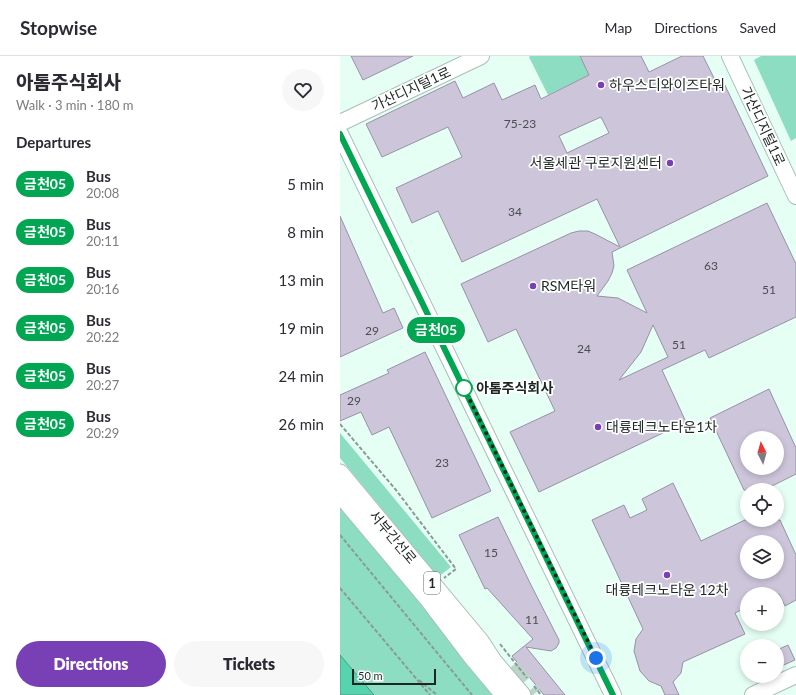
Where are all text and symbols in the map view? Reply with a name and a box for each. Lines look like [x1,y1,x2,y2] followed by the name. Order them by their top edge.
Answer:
[20,16,97,39] text: Stopwise
[605,19,632,36] text: Map
[654,19,717,36] text: Directions
[739,19,776,36] text: Saved
[368,63,453,114] street label: 가산디지털1로
[282,69,324,111] button: heart
[16,70,121,93] text: 아톰주식회사
[609,76,725,93] place label: 하우스디와이즈타워
[596,80,606,90] marker: 하우스디와이즈타워
[738,83,789,168] street label: 가산디지털1로
[16,97,134,113] text: Walk · 3 min · 180 m
[504,116,536,131] house number: 75-23
[16,133,91,151] text: Departures
[530,154,662,171] place label: 서울세관 구로지원센터
[665,158,675,168] marker: 서울세관 구로지원센터
[86,167,111,185] text: Bus
[24,175,66,192] text: 금천05
[287,175,324,193] text: 5 min
[86,185,119,201] text: 20:08
[508,204,522,219] house number: 34
[86,215,111,233] text: Bus
[24,223,66,240] text: 금천05
[287,223,324,241] text: 8 min
[86,233,119,249] text: 20:11
[704,258,718,273] house number: 63
[86,263,111,281] text: Bus
[24,271,66,288] text: 금천05
[278,271,324,289] text: 13 min
[541,277,596,294] place label: RSM타워
[86,281,119,297] text: 20:16
[528,281,538,291] marker: RSM타워
[762,282,776,297] house number: 51
[86,311,111,329] text: Bus
[408,317,464,343] line badge: 금천05
[24,319,66,336] text: 금천05
[278,319,324,337] text: 19 min
[415,321,457,338] text: 금천05
[365,323,379,338] house number: 29
[86,329,119,345] text: 20:22
[672,337,686,352] house number: 51
[577,341,591,356] house number: 24
[86,359,111,377] text: Bus
[24,367,66,384] text: 금천05
[278,367,324,385] text: 24 min
[86,377,119,393] text: 20:27
[455,379,473,397] marker: 아톰주식회사
[476,379,553,396] place label: 아톰주식회사
[347,393,361,408] house number: 29
[86,407,111,425] text: Bus
[24,415,66,432] text: 금천05
[278,415,324,433] text: 26 min
[606,418,717,435] place label: 대륭테크노타운1차
[593,422,603,432] marker: 대륭테크노타운1차
[86,425,119,441] text: 20:29
[740,431,784,475] north arrow
[740,431,784,683] map controls
[435,455,449,470] house number: 23
[740,483,784,527] button: locate
[366,507,421,567] street label: 서부간선로
[740,535,784,579] button: layers
[484,545,498,560] house number: 15
[662,570,672,580] marker: 대륭테크노타운 12차
[424,572,440,594] road number: 1
[606,581,729,598] place label: 대륭테크노타운 12차
[740,587,784,631] button: +
[525,612,539,627] house number: 11
[740,639,784,683] button: −
[16,641,166,687] button: Directions
[174,641,324,687] button: Tickets
[586,648,606,668] your location
[352,667,436,686] scale bar
[358,669,383,682] text: 50 m

